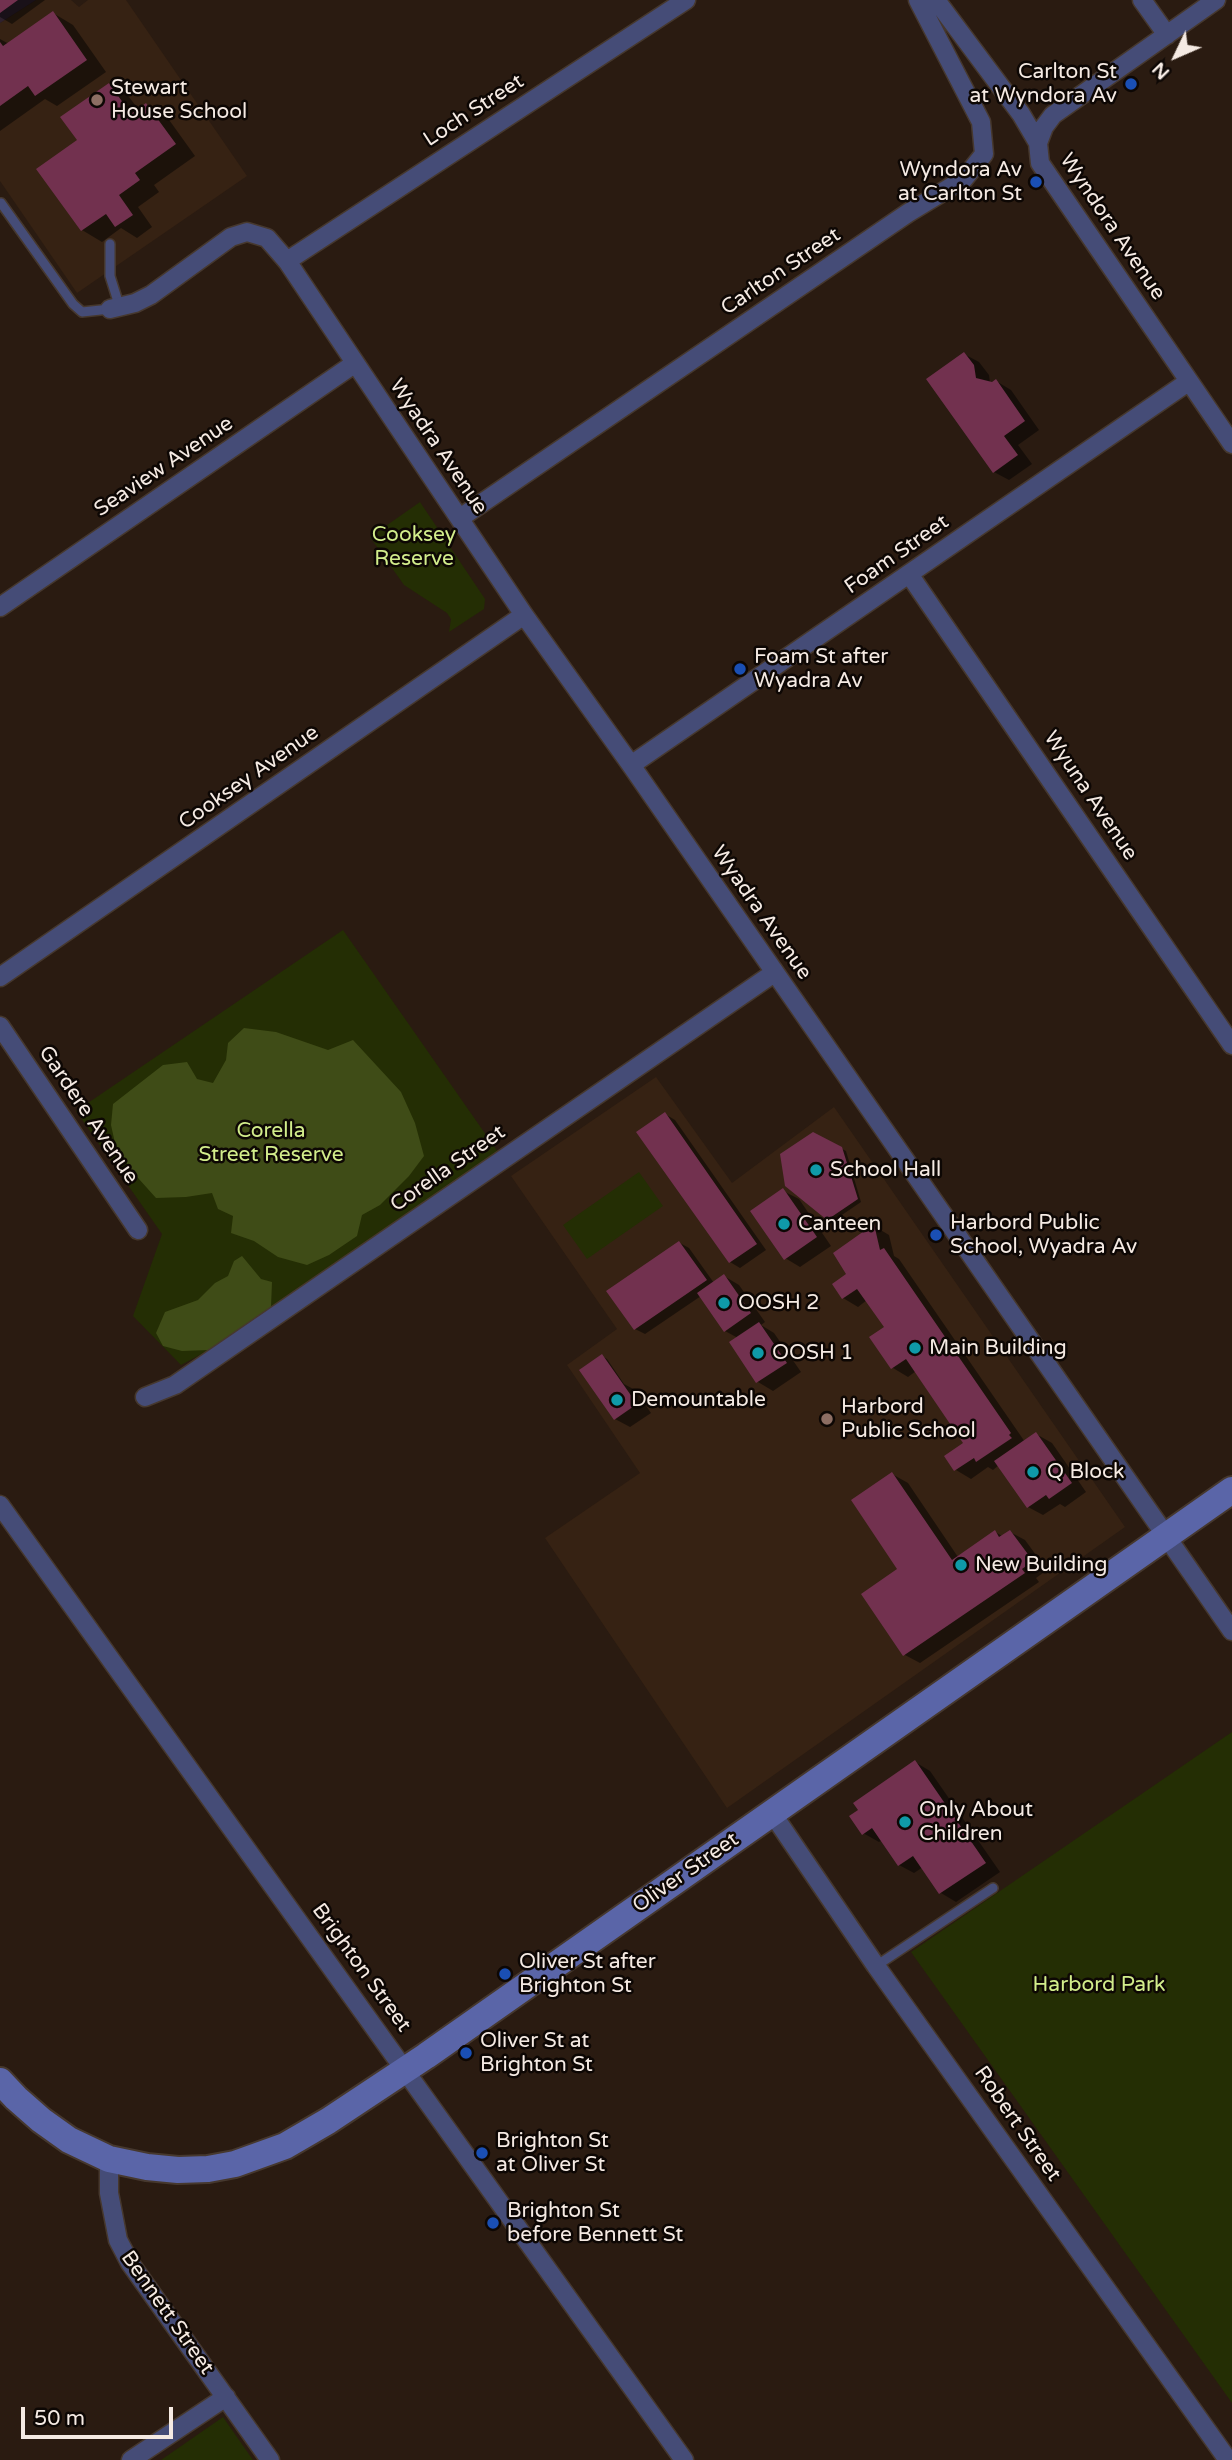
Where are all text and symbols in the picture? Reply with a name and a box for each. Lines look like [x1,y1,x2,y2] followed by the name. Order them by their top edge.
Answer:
[1141,21,1211,91] north arrow
[1148,57,1174,84] text: N
[970,59,1117,109] place label: Carlton St at Wyndora Av
[419,69,529,153] street label: Loch Street
[111,75,247,125] place label: Stewart House School
[1123,76,1139,92] marker: Carlton St at Wyndora Av
[89,92,105,108] marker: Stewart House School
[1054,149,1170,305] street label: Wyndora Avenue
[898,157,1022,207] place label: Wyndora Av at Carlton St
[1028,174,1044,190] marker: Wyndora Av at Carlton St
[717,223,845,321] street label: Carlton Street
[383,375,493,519] street label: Wyadra Avenue
[90,411,238,523] street label: Seaview Avenue
[840,510,954,600] street label: Foam Street
[372,522,456,572] park label: Cooksey Reserve
[754,644,888,694] place label: Foam St after Wyadra Av
[732,661,748,677] marker: Foam St after Wyadra Av
[174,720,324,836] street label: Cooksey Avenue
[1038,727,1142,865] street label: Wyuna Avenue
[705,841,817,985] street label: Wyadra Avenue
[33,1041,143,1189] street label: Gardere Avenue
[198,1118,344,1168] park label: Corella Street Reserve
[386,1120,510,1218] street label: Corella Street
[830,1157,941,1183] place label: School Hall
[808,1162,824,1178] marker: School Hall
[950,1210,1137,1260] place label: Harbord Public School, Wyadra Av
[798,1211,881,1237] place label: Canteen
[776,1216,792,1232] marker: Canteen
[928,1227,944,1243] marker: Harbord Public School, Wyadra Av
[738,1290,820,1316] place label: OOSH 2
[716,1295,732,1311] marker: OOSH 2
[929,1335,1067,1361] place label: Main Building
[772,1340,854,1366] place label: OOSH 1
[907,1340,923,1356] marker: Main Building
[750,1345,766,1361] marker: OOSH 1
[631,1387,766,1413] place label: Demountable
[609,1392,625,1408] marker: Demountable
[841,1394,976,1444] place label: Harbord Public School
[819,1411,835,1427] marker: Harbord Public School
[1047,1459,1125,1485] place label: Q Block
[1025,1464,1041,1480] marker: Q Block
[975,1552,1108,1578] place label: New Building
[953,1557,969,1573] marker: New Building
[919,1797,1033,1847] place label: Only About Children
[897,1814,913,1830] marker: Only About Children
[628,1827,744,1919] street label: Oliver Street
[306,1899,416,2037] street label: Brighton Street
[519,1949,656,1999] place label: Oliver St after Brighton St
[497,1966,513,1982] marker: Oliver St after Brighton St
[1032,1972,1166,1998] park label: Harbord Park
[480,2028,593,2078] place label: Oliver St at Brighton St
[458,2045,474,2061] marker: Oliver St at Brighton St
[968,2062,1066,2186] street label: Robert Street
[496,2128,609,2178] place label: Brighton St at Oliver St
[474,2145,490,2161] marker: Brighton St at Oliver St
[507,2198,683,2248] place label: Brighton St before Bennett St
[485,2215,501,2231] marker: Brighton St before Bennett St
[115,2246,219,2380] street label: Bennett Street
[24,2394,177,2438] scale bar
[34,2406,85,2431] text: 50 m

